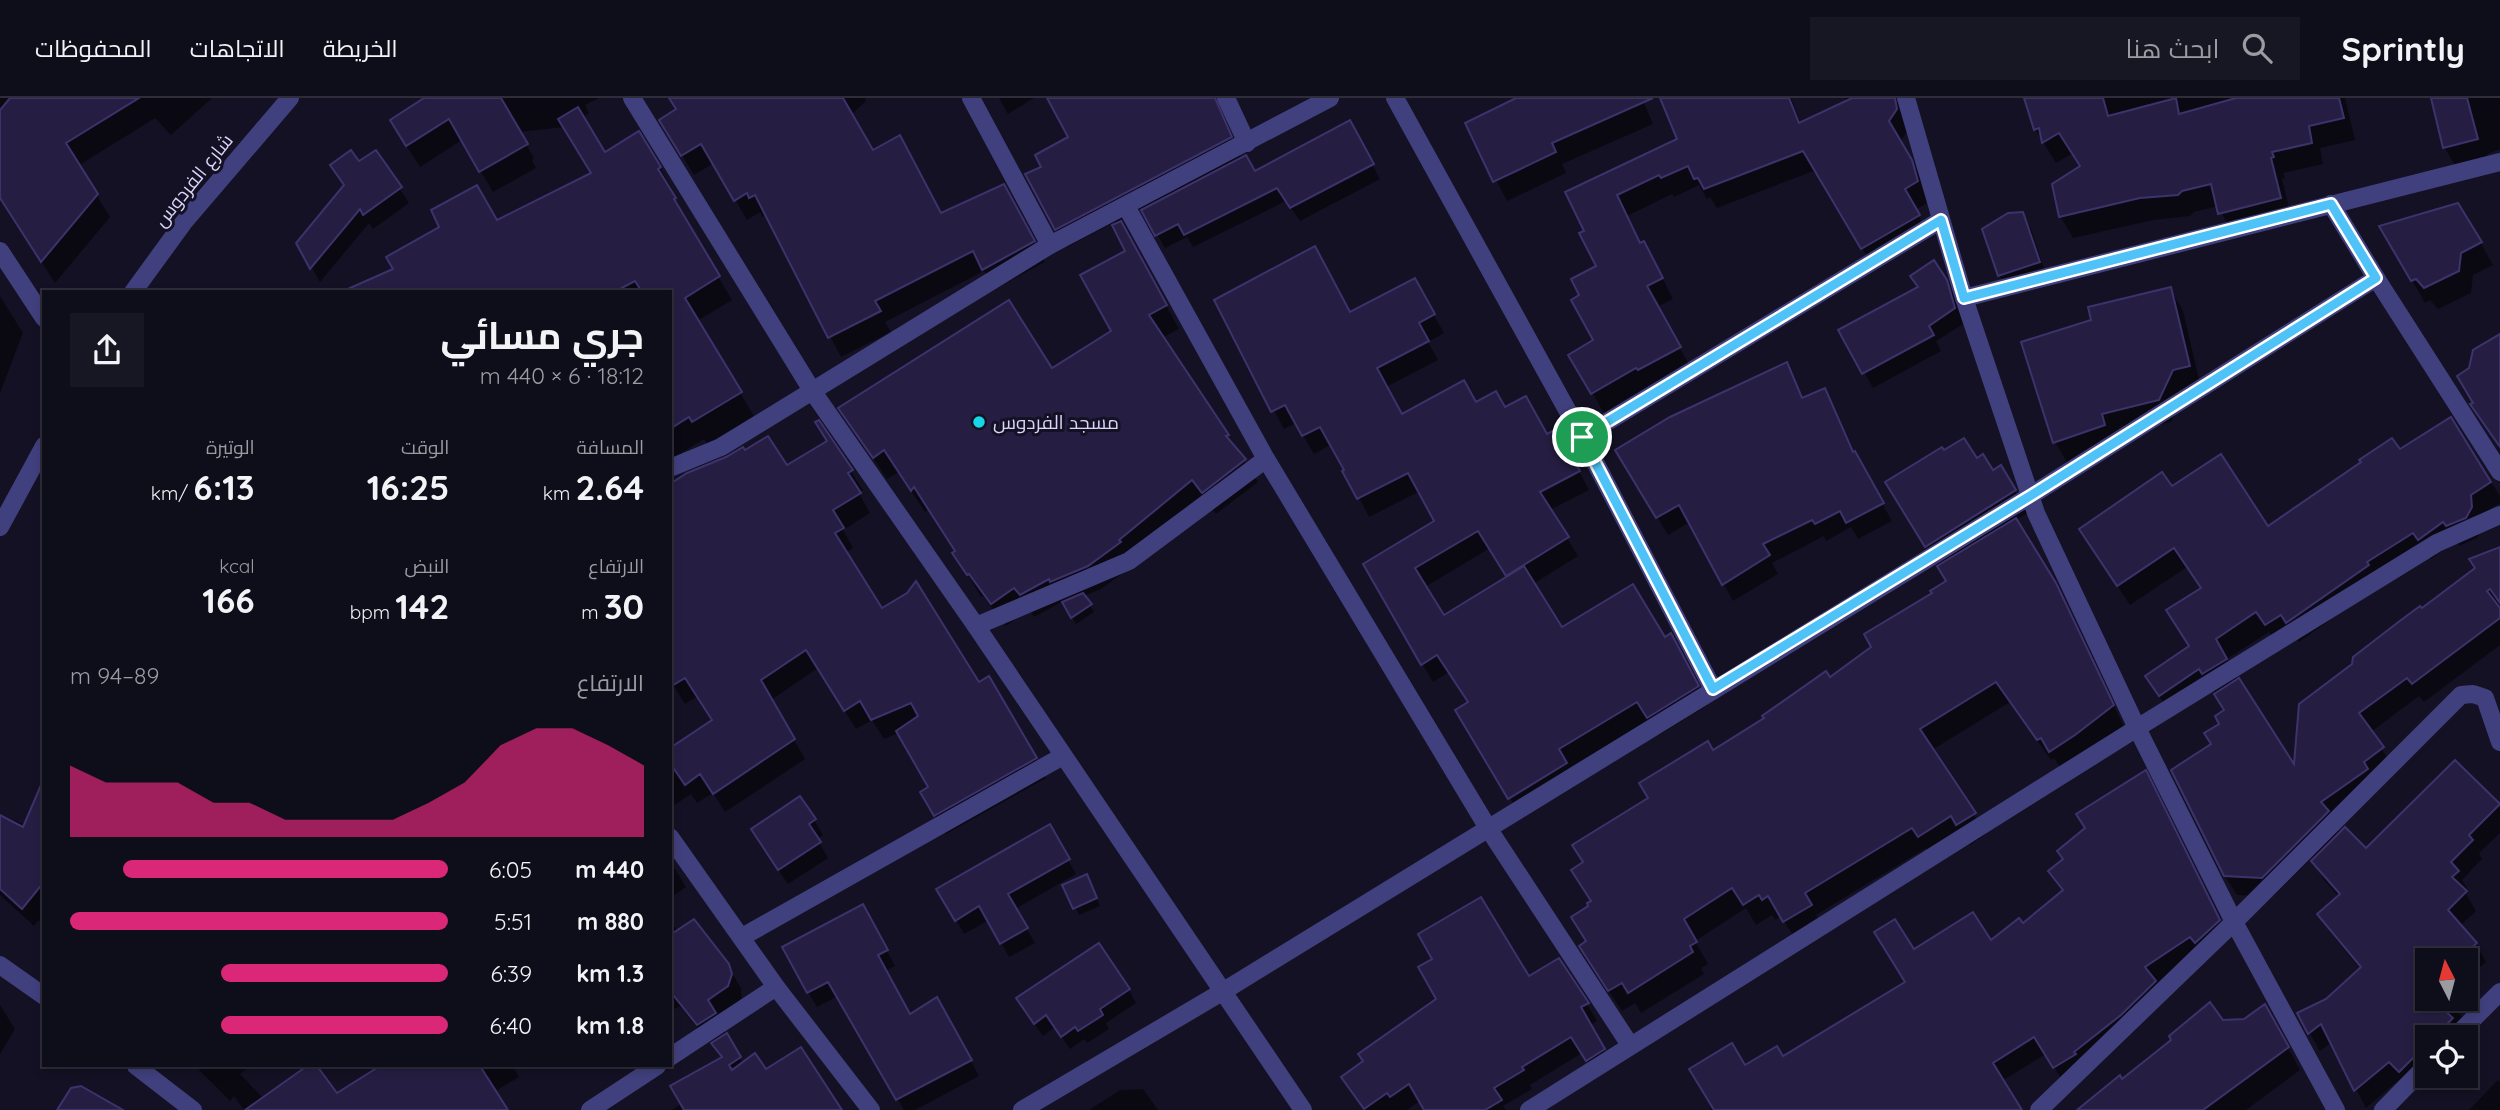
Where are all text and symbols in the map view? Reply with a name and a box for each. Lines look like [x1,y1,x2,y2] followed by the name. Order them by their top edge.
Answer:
[1810,17,2300,80] search box
[2342,28,2465,69] text: Sprintly
[2238,29,2276,67] icon: search
[2126,32,2220,65] text: ابحث هنا
[35,33,152,63] text: المحفوظات
[190,33,285,63] text: الاتجاهات
[323,33,398,63] text: الخريطة
[148,129,239,233] street label: شارع الفردوس
[440,311,644,359] text: جري مسائي
[70,313,144,387] button: share
[480,361,644,390] text: 18:12 · 6 × 440 m
[1552,407,1612,467] pin
[993,410,1119,434] place label: مسجد الفردوس
[971,414,987,430] marker: مسجد الفردوس
[1563,418,1601,456] icon: arrive
[206,435,255,459] text: الوتيرة
[401,435,449,459] text: الوقت
[576,435,644,459] text: المسافة
[193,465,255,509] text: 6:13
[367,465,449,509] text: 16:25
[575,465,644,509] text: 2.64
[151,481,193,505] text: /km
[543,481,575,505] text: km
[219,554,255,578] text: kcal
[405,554,449,578] text: النبض
[588,554,644,578] text: الارتفاع
[202,578,255,622] text: 166
[395,584,449,628] text: 142
[604,584,644,628] text: 30
[350,600,395,624] text: bpm
[581,600,604,624] text: m
[70,661,159,690] text: 89–94 m
[577,668,644,697] text: الارتفاع
[489,855,532,884] text: 6:05
[575,855,644,884] text: 440 m
[494,907,532,936] text: 5:51
[577,907,644,936] text: 880 m
[2415,948,2478,1012] north arrow
[2415,948,2478,1088] map controls
[490,959,532,988] text: 6:39
[576,959,644,988] text: 1.3 km
[490,1011,532,1040] text: 6:40
[576,1011,644,1040] text: 1.8 km
[2415,1025,2478,1088] button: locate

